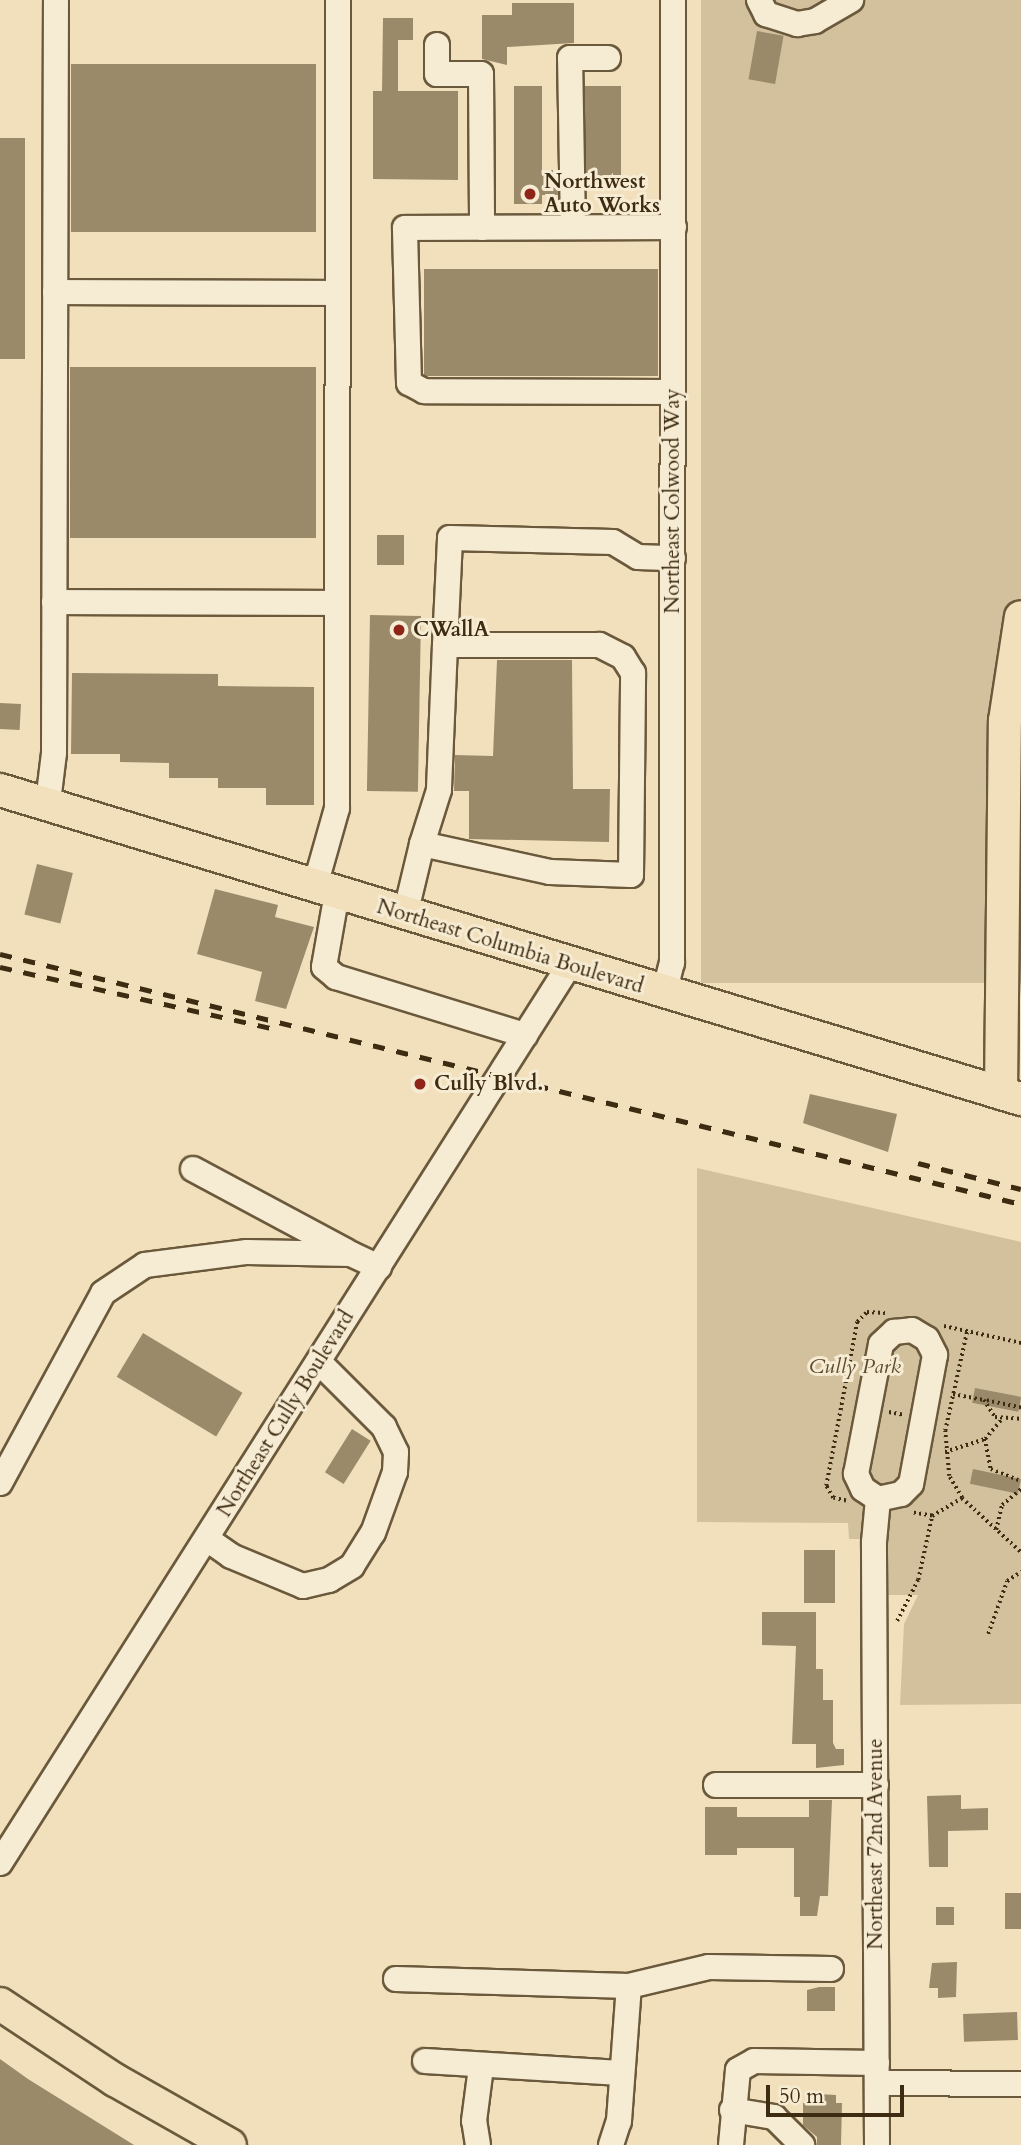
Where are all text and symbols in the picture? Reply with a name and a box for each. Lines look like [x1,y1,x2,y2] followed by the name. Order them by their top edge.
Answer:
[544,169,660,219] place label: Northwest Auto Works
[522,186,538,202] marker: Northwest Auto Works
[660,388,686,614] street label: Northeast Colwood Way
[413,617,489,643] place label: CWallA
[391,622,407,638] marker: CWallA
[374,894,646,1000] street label: Northeast Columbia Boulevard
[434,1071,543,1097] place label: Cully Blvd.
[412,1076,428,1092] marker: Cully Blvd.
[212,1306,360,1522] street label: Northeast Cully Boulevard
[809,1354,901,1380] park label: Cully Park
[863,1738,889,1950] street label: Northeast 72nd Avenue
[769,2072,907,2116] scale bar
[779,2082,824,2111] text: 50 m

